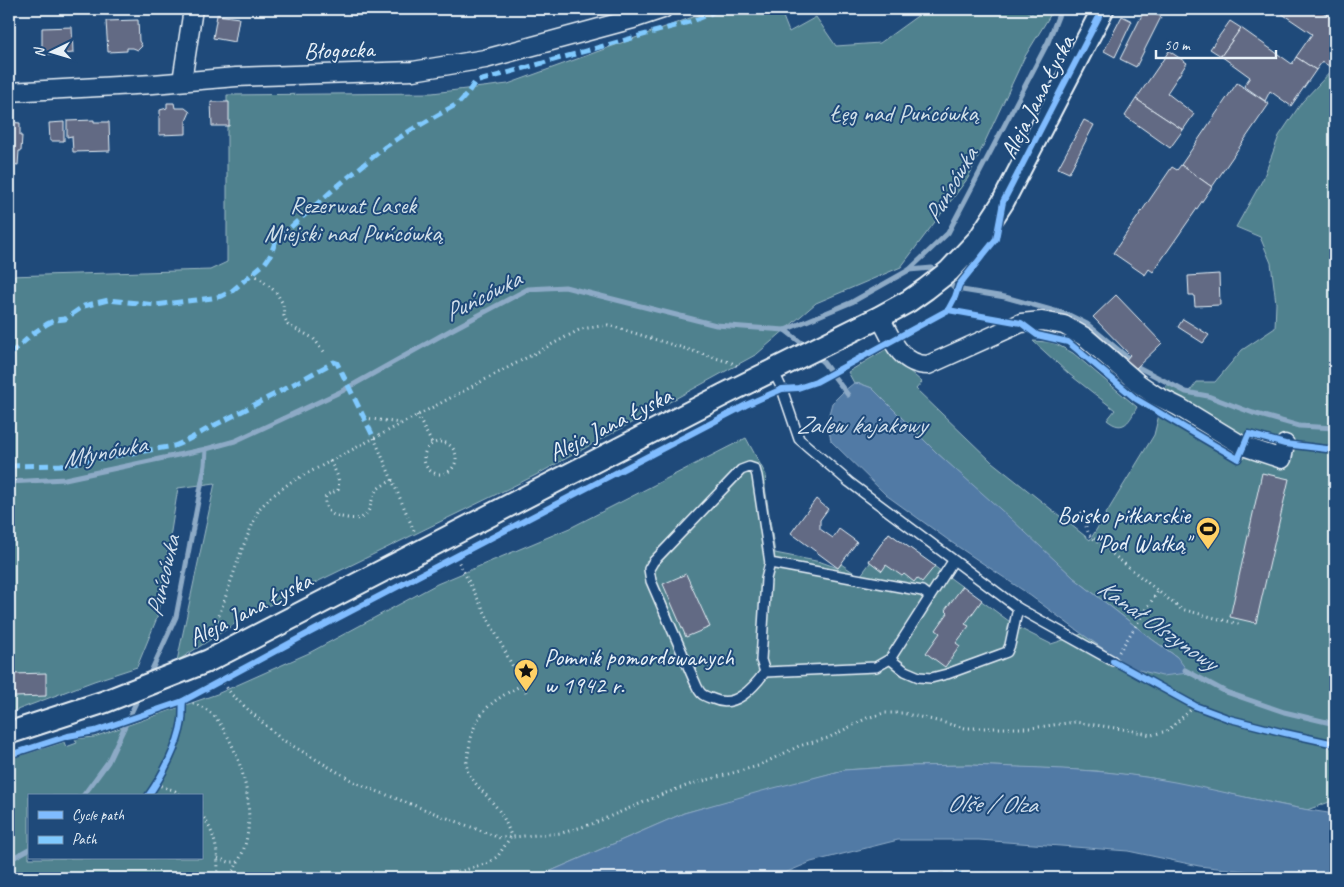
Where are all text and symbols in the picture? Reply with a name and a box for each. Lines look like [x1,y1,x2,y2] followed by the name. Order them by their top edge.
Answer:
[28,28,78,78] north arrow
[1156,28,1276,60] scale bar
[993,29,1082,164] street label: Aleja Jana Łyska
[303,34,377,66] street label: Błogocka
[1164,36,1191,55] text: 50 m
[30,46,48,58] text: N
[830,98,980,128] park label: Łęg nad Puńcówką
[917,140,986,229] water label: Puńcówka
[264,190,443,248] park label: Rezerwat Lasek Miejski nad Puńcówką
[439,262,528,329] water label: Puńcówka
[543,379,678,468] street label: Aleja Jana Łyska
[796,409,930,441] water label: Zalew kajakowy
[59,428,151,476] water label: Młynówka
[1057,500,1195,558] place label: Boisko piłkarskie "Pod Wałką"
[1195,516,1221,550] sports icon: Boisko piłkarskie "Pod Wałką"
[138,531,188,620] water label: Puńcówka
[183,564,318,653] street label: Aleja Jana Łyska
[1091,572,1227,680] water label: Kanał Olszynowy
[544,642,735,700] place label: Pomnik pomordowanych w 1942 r.
[513,658,539,692] place icon: Pomnik pomordowanych w 1942 r.
[947,787,1039,821] water label: Olše / Olza
[28,794,202,860] legend
[72,806,124,825] text: Cycle path
[72,830,98,849] text: Path

